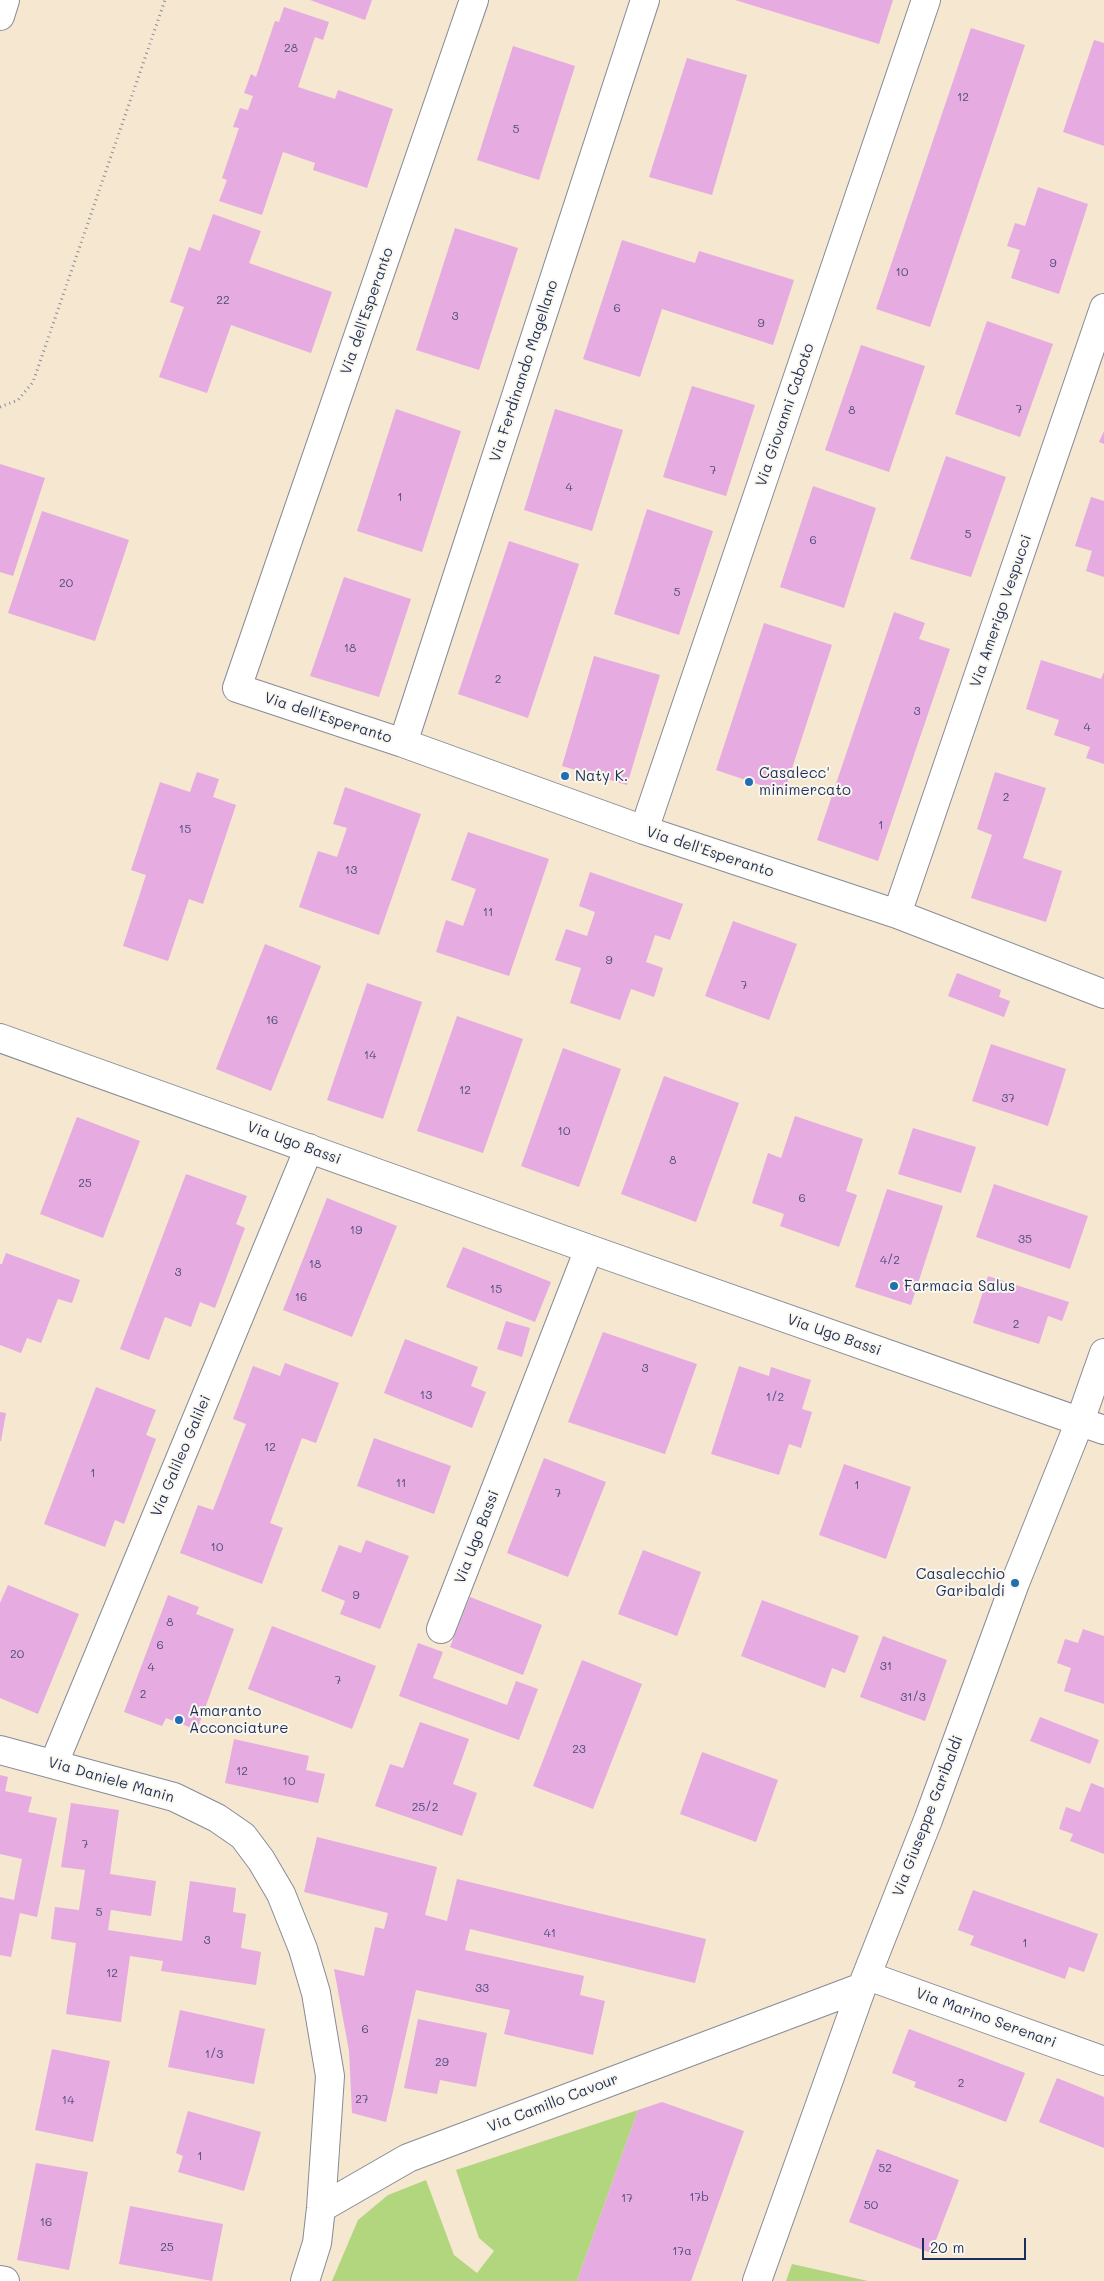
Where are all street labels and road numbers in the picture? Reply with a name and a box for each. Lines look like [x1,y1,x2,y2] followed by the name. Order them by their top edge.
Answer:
[337,245,397,377] street label: Via dell'Esperanto
[486,278,562,464] street label: Via Ferdinando Magellano
[752,341,818,489] street label: Via Giovanni Caboto
[966,532,1036,690] street label: Via Amerigo Vespucci
[262,689,394,747] street label: Via dell'Esperanto
[644,823,776,881] street label: Via dell'Esperanto
[245,1118,343,1168] street label: Via Ugo Bassi
[784,1310,884,1360] street label: Via Ugo Bassi
[147,1392,215,1520] street label: Via Galileo Galilei
[451,1488,503,1586] street label: Via Ugo Bassi
[889,1733,967,1899] street label: Via Giuseppe Garibaldi
[46,1753,176,1807] street label: Via Daniele Manin
[913,1984,1059,2052] street label: Via Marino Serenari
[485,2070,621,2136] street label: Via Camillo Cavour

